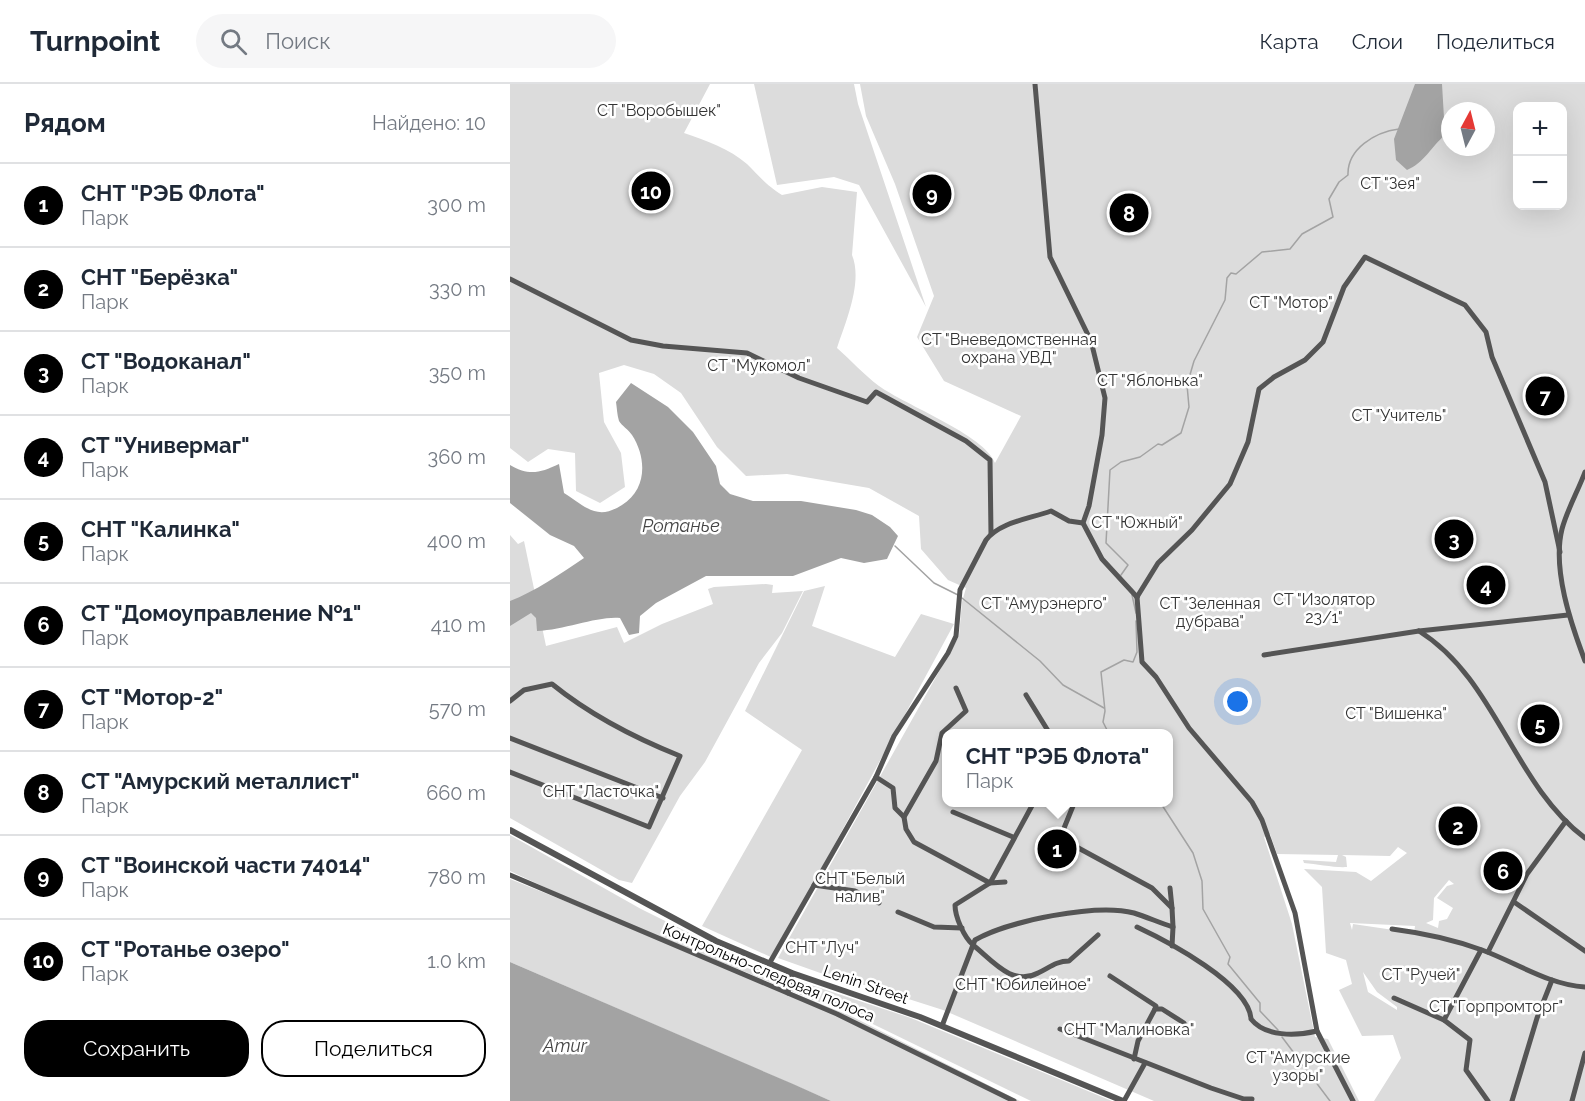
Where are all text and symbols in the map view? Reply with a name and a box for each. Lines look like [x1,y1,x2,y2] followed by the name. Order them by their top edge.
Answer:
[196,14,616,68] search box
[30,25,160,58] text: Turnpoint
[217,25,250,58] icon: search
[265,28,331,54] text: Поиск
[1260,29,1319,54] text: Карта
[1352,29,1403,54] text: Слои
[1436,29,1555,54] text: Поделиться
[597,101,721,120] park label: СТ "Воробышек"
[1441,102,1495,156] north arrow
[1513,102,1567,210] map controls
[1513,102,1567,156] button: +
[24,108,106,138] text: Рядом
[372,111,486,135] text: Найдено: 10
[1513,156,1567,210] button: −
[632,168,670,214] pin: 10
[912,172,952,216] pin: 9
[1360,174,1420,193] park label: СТ "Зея"
[81,180,265,206] text: СНТ "РЭБ Флота"
[1110,190,1148,236] pin: 8
[39,193,48,217] text: 1
[427,193,486,217] text: 300 m
[81,206,129,230] text: Парк
[81,264,238,290] text: СНТ "Берёзка"
[38,277,49,301] text: 2
[429,277,486,301] text: 330 m
[81,290,129,314] text: Парк
[1249,293,1333,312] park label: СТ "Мотор"
[921,330,1097,367] park label: СТ "Вневедомственная охрана УВД"
[81,348,251,374] text: СТ "Водоканал"
[707,356,811,375] park label: СТ "Мукомол"
[38,361,49,385] text: 3
[429,361,486,385] text: 350 m
[1097,371,1203,390] park label: СТ "Яблонька"
[81,374,129,398] text: Парк
[1526,374,1564,418] pin: 7
[1352,406,1446,425] park label: СТ "Учитель"
[81,432,250,458] text: СТ "Универмаг"
[38,445,49,469] text: 4
[428,445,486,469] text: 360 m
[81,458,129,482] text: Парк
[1091,513,1183,532] park label: СТ "Южный"
[642,515,720,536] water label: Ротанье
[81,516,240,542] text: СНТ "Калинка"
[1434,516,1474,562] pin: 3
[38,529,49,553] text: 5
[427,529,486,553] text: 400 m
[81,542,129,566] text: Парк
[1466,562,1506,608] pin: 4
[1273,590,1375,627] park label: СТ "Изолятор 23/1"
[981,594,1107,613] park label: СТ "Амурэнерго"
[1160,594,1260,631] park label: СТ "Зеленная дубрава"
[81,600,361,626] text: СТ "Домоуправление №1"
[37,613,50,637] text: 6
[431,613,486,637] text: 410 m
[81,626,129,650] text: Парк
[81,684,223,710] text: СТ "Мотор-2"
[1223,687,1252,716] your location
[38,697,49,721] text: 7
[429,697,486,721] text: 570 m
[1520,702,1560,746] pin: 5
[1345,704,1447,723] park label: СТ "Вишенка"
[81,710,129,734] text: Парк
[942,729,1173,807] popup
[966,743,1149,769] text: СНТ "РЭБ Флота"
[81,768,360,794] text: СТ "Амурский металлист"
[966,769,1014,793] text: Парк
[37,781,50,805] text: 8
[426,781,486,805] text: 660 m
[543,782,659,801] park label: СНТ "Ласточка"
[81,794,129,818] text: Парк
[1438,804,1478,848] pin: 2
[1038,826,1076,872] pin: 1
[1484,848,1522,894] pin: 6
[81,852,370,878] text: СТ "Воинской части 74014"
[38,865,49,889] text: 9
[428,865,486,889] text: 780 m
[815,869,905,906] park label: СНТ "Белый налив"
[81,878,129,902] text: Парк
[660,919,878,1026] street label: Контрольно-следовая полоса
[81,936,290,962] text: СТ "Ротанье озеро"
[785,938,859,957] park label: СНТ "Луч"
[32,949,55,973] text: 10
[427,949,486,973] text: 1.0 km
[821,961,912,1008] street label: Lenin Street
[81,962,129,986] text: Парк
[1381,965,1461,984] park label: СТ "Ручей"
[955,975,1091,994] park label: СНТ "Юбилейное"
[1429,997,1563,1016] park label: СТ "Горпромторг"
[24,1020,249,1077] button: Сохранить
[261,1020,486,1077] button: Поделиться
[1064,1020,1194,1039] park label: СНТ "Малиновка"
[542,1035,588,1056] water label: Amur
[1246,1048,1350,1085] park label: СТ "Амурские узоры"

